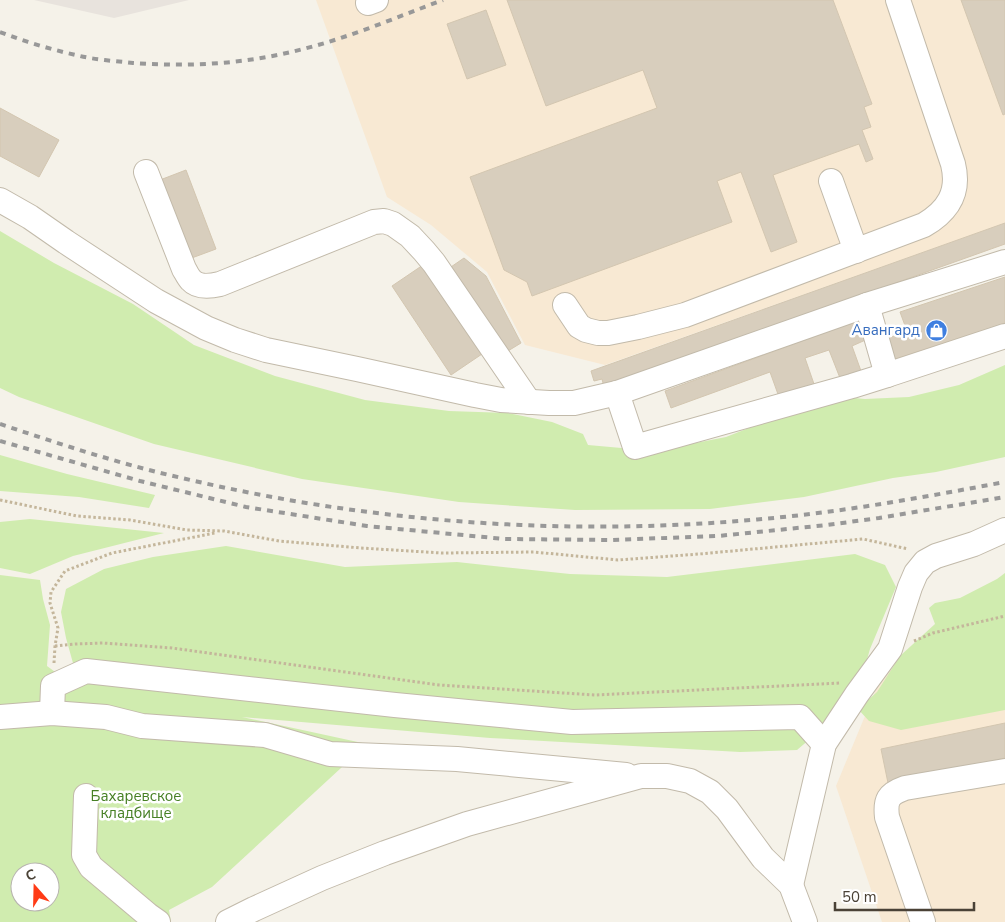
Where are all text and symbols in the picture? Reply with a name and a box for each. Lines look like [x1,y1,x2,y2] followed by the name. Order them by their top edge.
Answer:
[924,318,948,342] shop icon: Авангард
[852,320,920,340] place label: Авангард
[91,786,181,823] park label: Бахаревское кладбище
[10,862,60,912] north arrow
[23,865,39,886] text: С
[835,880,974,912] scale bar
[842,887,877,907] text: 50 m

